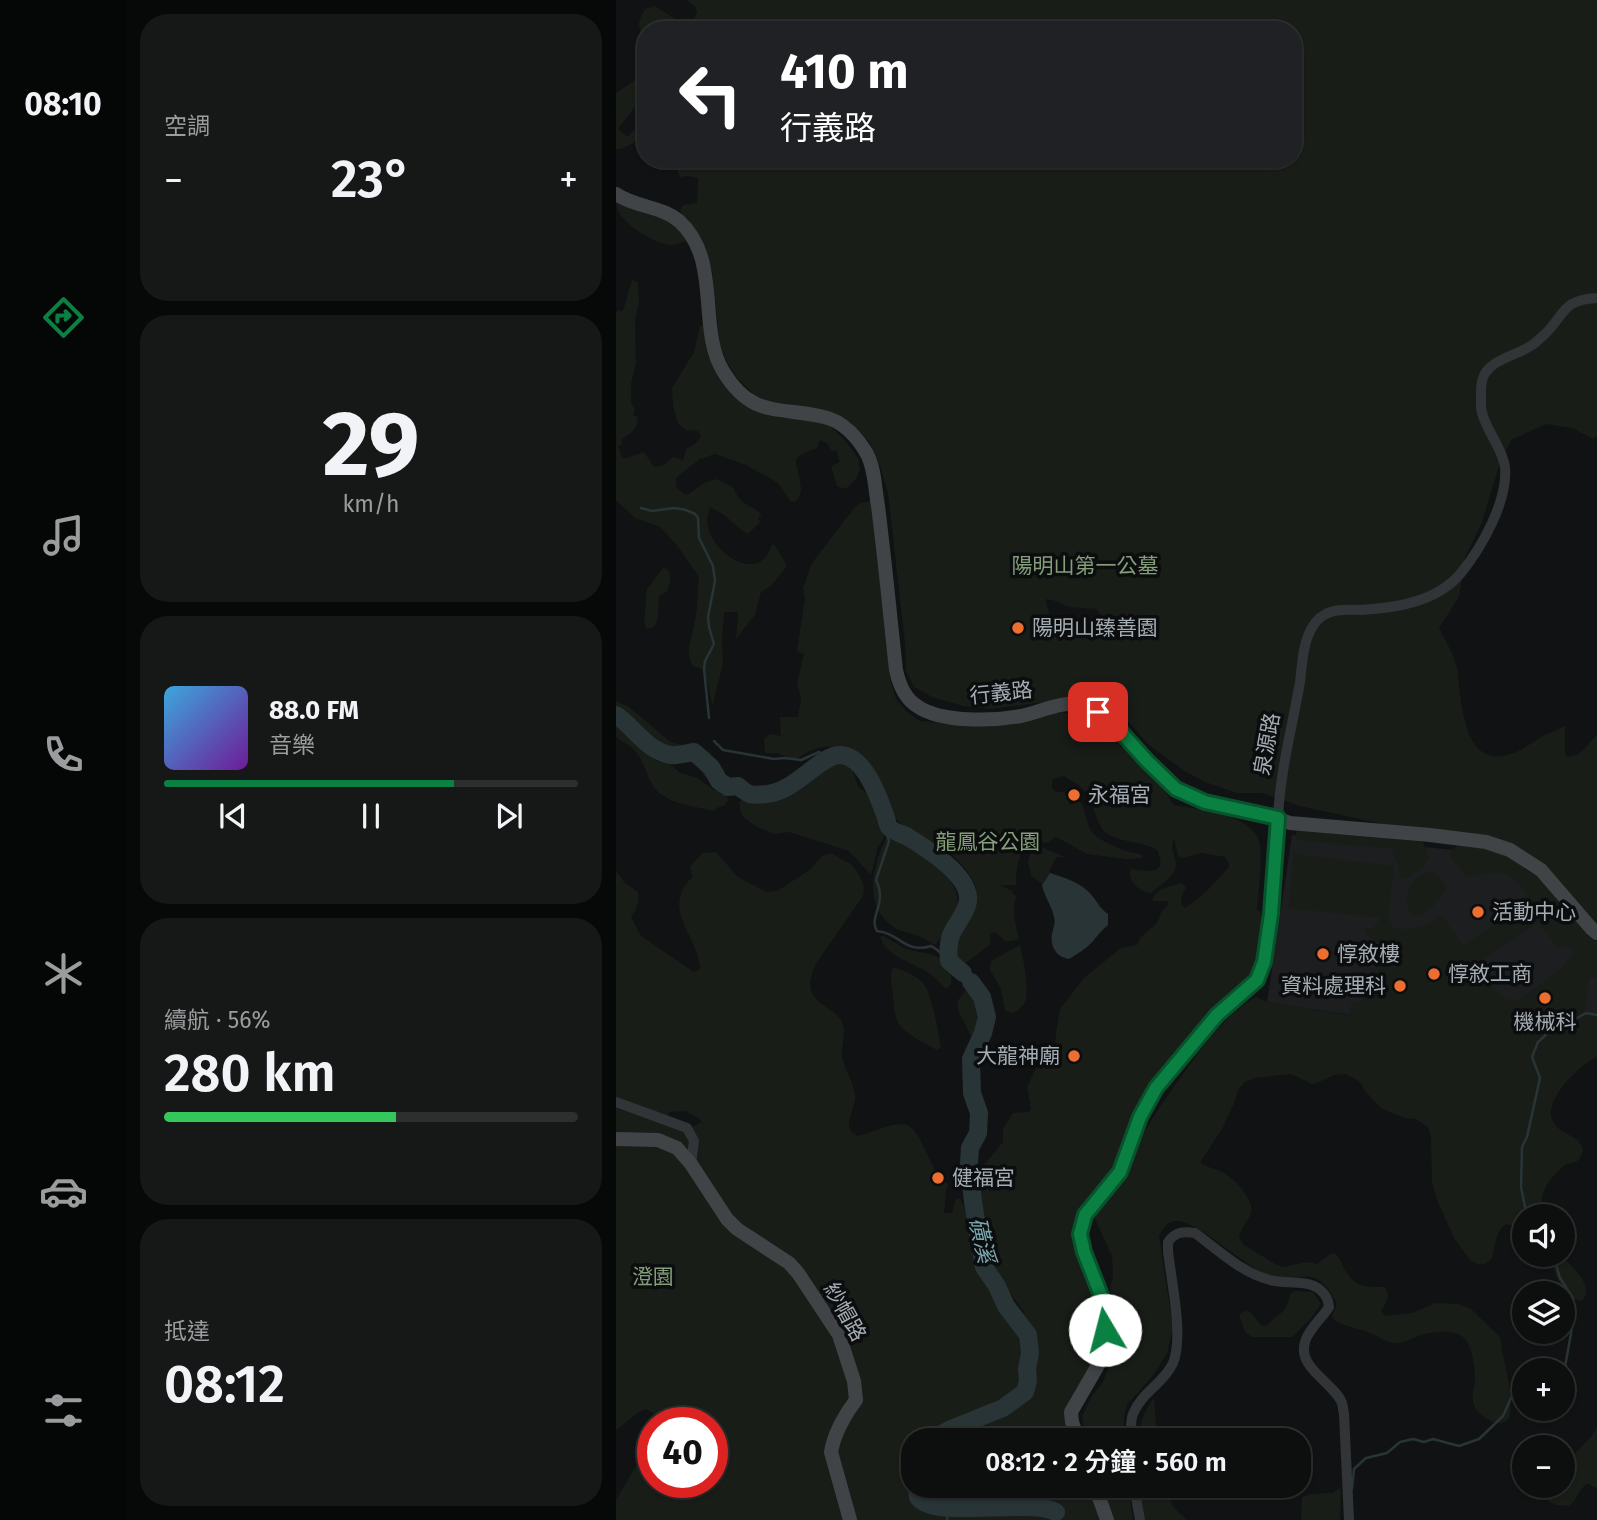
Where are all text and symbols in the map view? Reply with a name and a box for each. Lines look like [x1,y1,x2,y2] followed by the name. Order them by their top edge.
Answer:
[780,42,909,101] text: 410 m
[665,49,756,140] icon: left
[24,85,102,123] text: 08:10
[780,109,876,147] text: 行義路
[164,112,210,140] text: 空調
[331,148,411,211] text: 23°
[164,157,183,203] text: −
[559,157,578,203] text: +
[39,293,88,342] icon: directions
[322,390,420,499] text: 29
[343,490,399,518] text: km/h
[39,511,88,560] icon: music
[1012,553,1159,579] park label: 陽明山第一公墓
[1032,615,1158,641] place label: 陽明山臻善園
[1010,620,1026,636] marker: 陽明山臻善園
[968,677,1034,709] street label: 行義路
[1068,682,1128,742] pin
[1079,693,1117,731] icon: arrive
[269,695,359,726] text: 88.0 FM
[1249,711,1285,777] street label: 泉源路
[39,730,88,779] icon: phone
[269,731,315,759] text: 音樂
[1088,782,1151,808] place label: 永福宮
[1066,787,1082,803] marker: 永福宮
[214,797,252,835] icon: previous
[352,797,390,835] icon: pause
[490,797,528,835] icon: next
[936,829,1041,855] park label: 龍鳳谷公園
[1492,899,1576,925] place label: 活動中心
[1470,904,1486,920] marker: 活動中心
[1337,941,1400,967] place label: 惇敘樓
[1315,946,1331,962] marker: 惇敘樓
[39,949,88,998] icon: climate
[1448,961,1532,987] place label: 惇敘工商
[1426,966,1442,982] marker: 惇敘工商
[1281,973,1386,999] place label: 資料處理科
[1392,978,1408,994] marker: 資料處理科
[1537,990,1553,1006] marker: 機械科
[164,1006,271,1034] text: 續航 · 56%
[1514,1009,1577,1035] place label: 機械科
[164,1042,336,1105] text: 280 km
[976,1043,1060,1069] place label: 大龍神廟
[1066,1048,1082,1064] marker: 大龍神廟
[952,1165,1015,1191] place label: 健福宮
[39,1167,88,1216] icon: car
[930,1170,946,1186] marker: 健福宮
[1512,1204,1575,1498] map controls
[1512,1204,1575,1267] button: sound
[963,1214,1001,1268] water label: 磺溪
[632,1264,674,1290] park label: 澄園
[818,1278,872,1346] street label: 紗帽路
[1512,1281,1575,1344] button: layers
[1068,1293,1142,1367] position arrow
[164,1317,210,1345] text: 抵達
[164,1353,285,1416] text: 08:12
[1512,1358,1575,1421] button: +
[39,1386,88,1435] icon: filters
[637,1407,728,1498] speed limit sign: 40
[1512,1435,1575,1498] button: −
[985,1447,1227,1478] text: 08:12 · 2 分鐘 · 560 m

